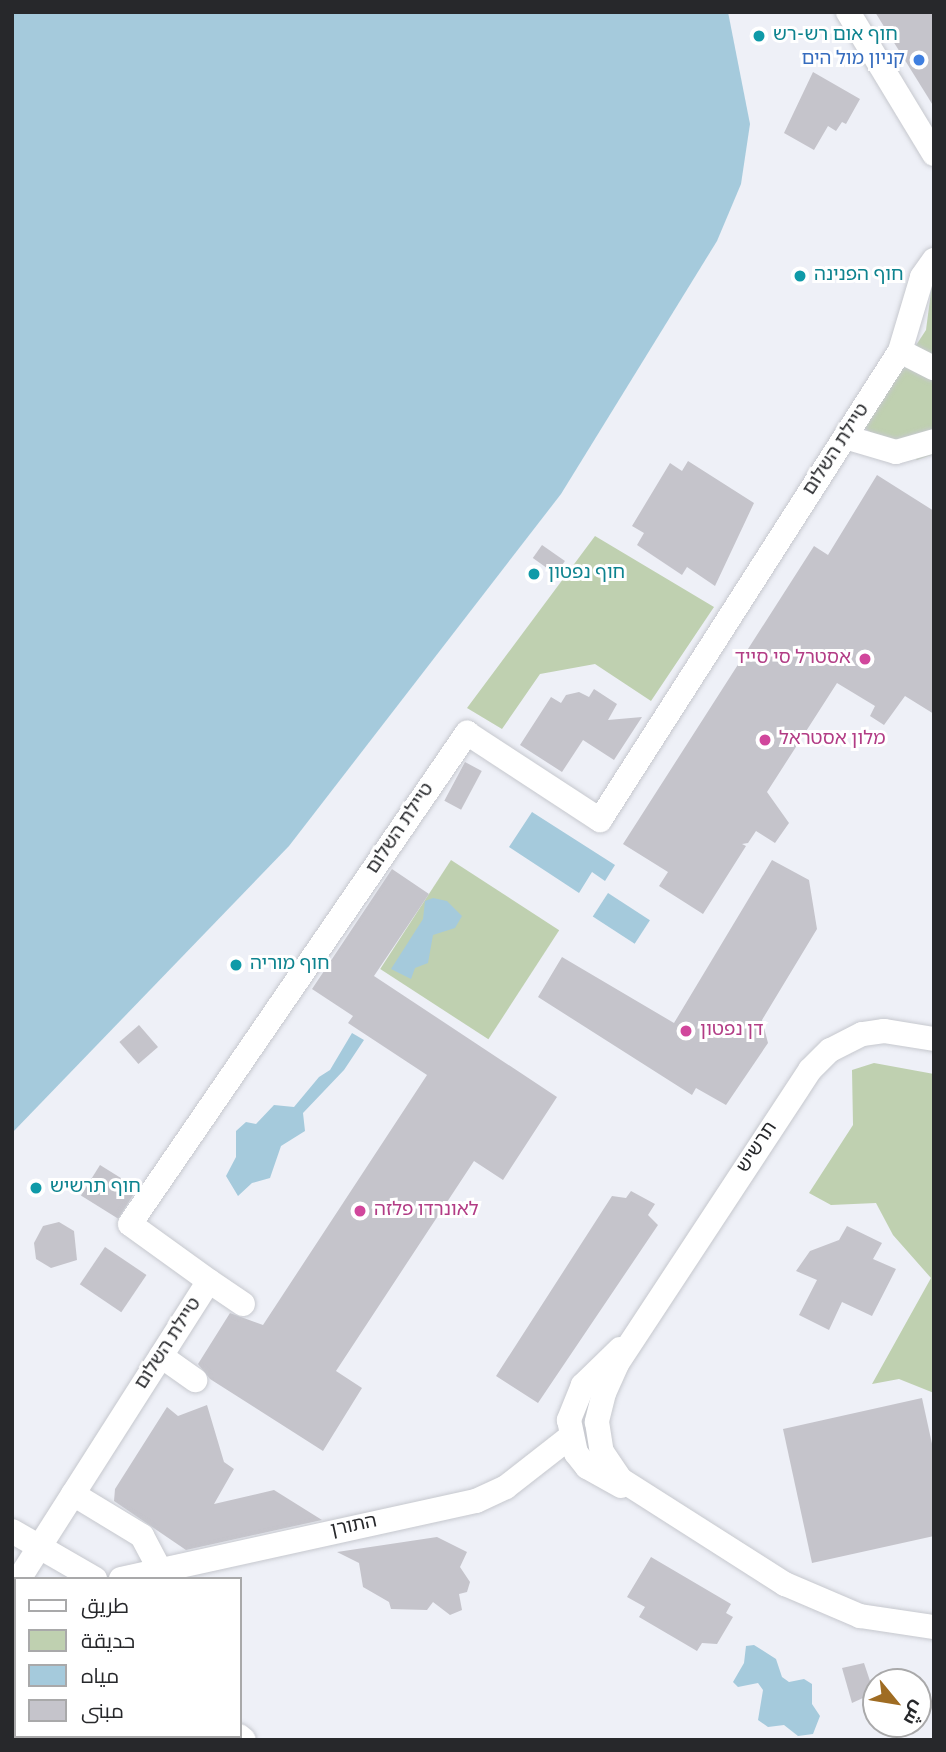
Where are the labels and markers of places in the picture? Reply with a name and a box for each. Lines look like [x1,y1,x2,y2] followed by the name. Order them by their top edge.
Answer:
[773,25,898,47] place label: חוף אום רש-רש
[751,28,767,44] marker: חוף אום רש-רש
[802,49,905,71] place label: קניון מול הים
[911,52,927,68] marker: קניון מול הים
[814,265,904,287] place label: חוף הפנינה
[792,268,808,284] marker: חוף הפנינה
[548,563,625,585] place label: חוף נפטון
[526,566,542,582] marker: חוף נפטון
[735,648,851,670] place label: אסטרל סי סייד
[857,651,873,667] marker: אסטרל סי סייד
[779,729,886,751] place label: מלון אסטראל
[757,732,773,748] marker: מלון אסטראל
[250,954,330,976] place label: חוף מוריה
[228,957,244,973] marker: חוף מוריה
[700,1020,764,1042] place label: דן נפטון
[678,1023,694,1039] marker: דן נפטון
[50,1177,141,1199] place label: חוף תרשיש
[28,1180,44,1196] marker: חוף תרשיש
[374,1200,479,1222] place label: לאונרדו פלזה
[352,1203,368,1219] marker: לאונרדו פלזה

